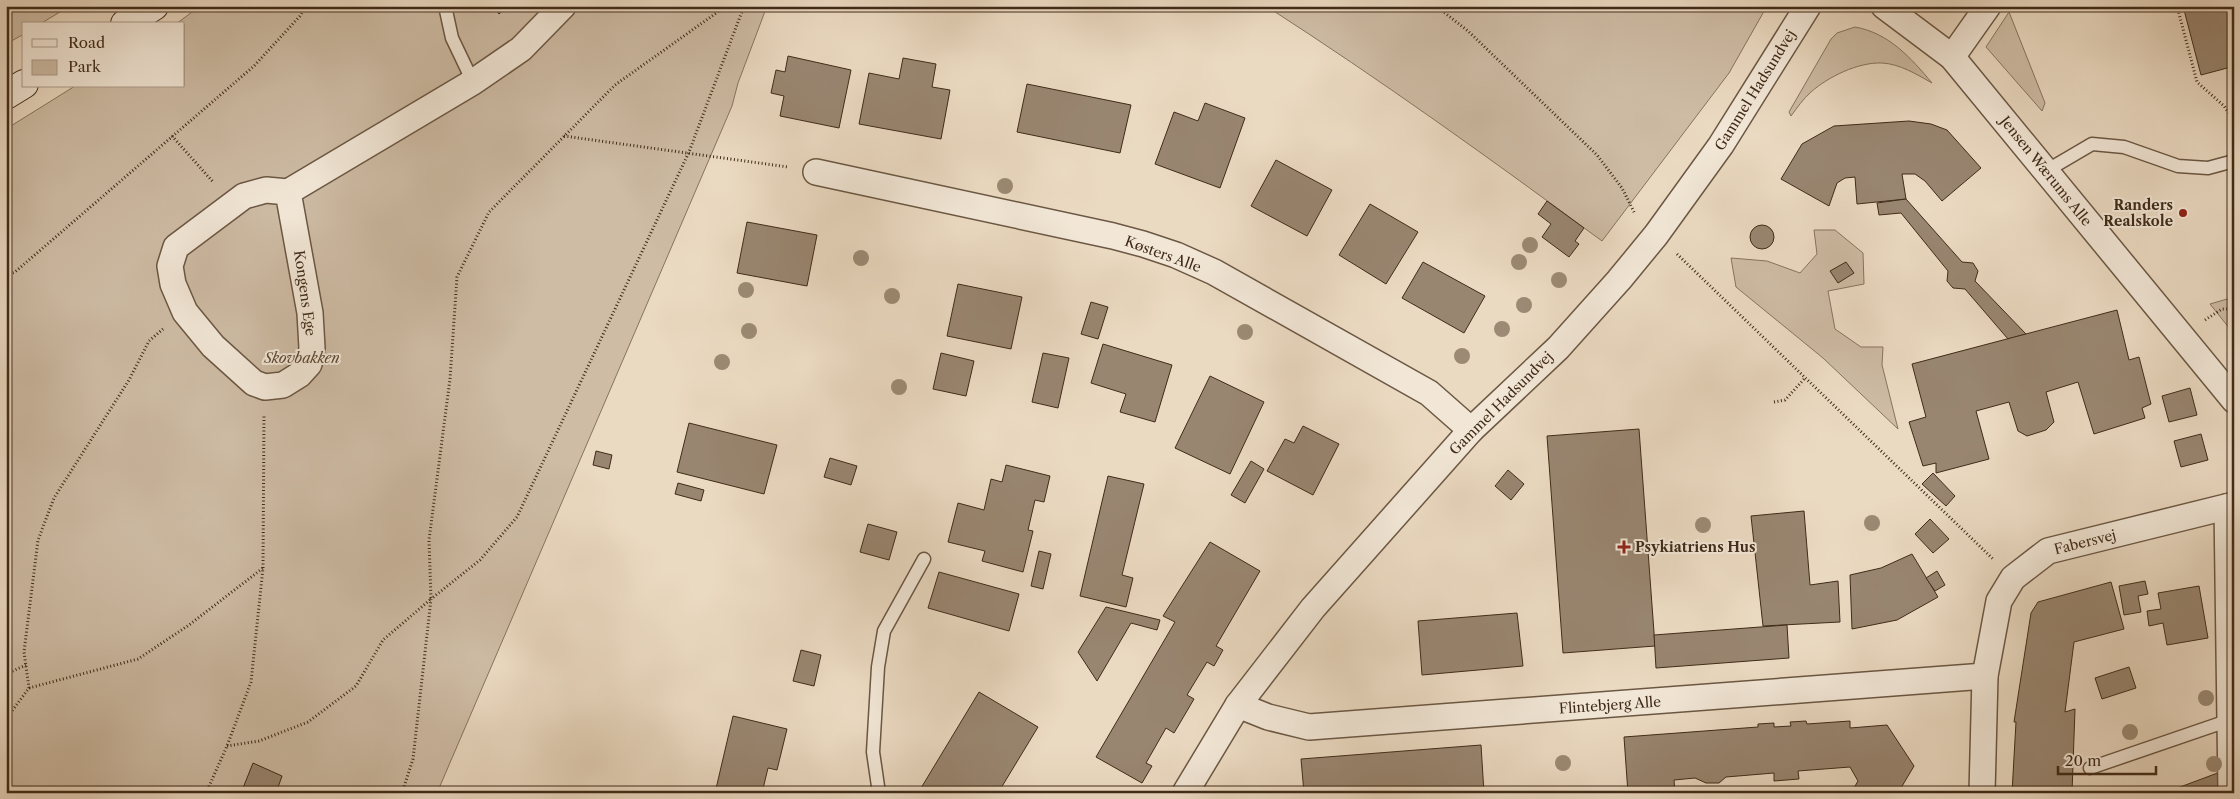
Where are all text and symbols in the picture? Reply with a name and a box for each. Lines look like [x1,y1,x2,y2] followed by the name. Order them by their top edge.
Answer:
[22,22,185,88] legend
[1711,26,1800,154] street label: Gammel Hadsundvej
[68,33,105,52] text: Road
[68,57,102,76] text: Park
[1995,111,2096,230] street label: Jensen Wærums Alle
[2103,196,2173,230] place label: Randers Realskole
[2177,207,2189,219] marker: Randers Realskole
[1122,232,1204,276] street label: Køsters Alle
[290,249,320,337] street label: Kongens Ege
[1445,347,1557,459] street label: Gammel Hadsundvej
[263,349,340,367] park label: Skovbakken
[2052,526,2118,558] street label: Fabersvej
[1635,538,1756,556] place label: Psykiatriens Hus
[1617,540,1631,554] marker: Psykiatriens Hus
[1558,692,1662,718] street label: Flintebjerg Alle
[2058,744,2155,776] scale bar
[2065,751,2101,770] text: 20 m

